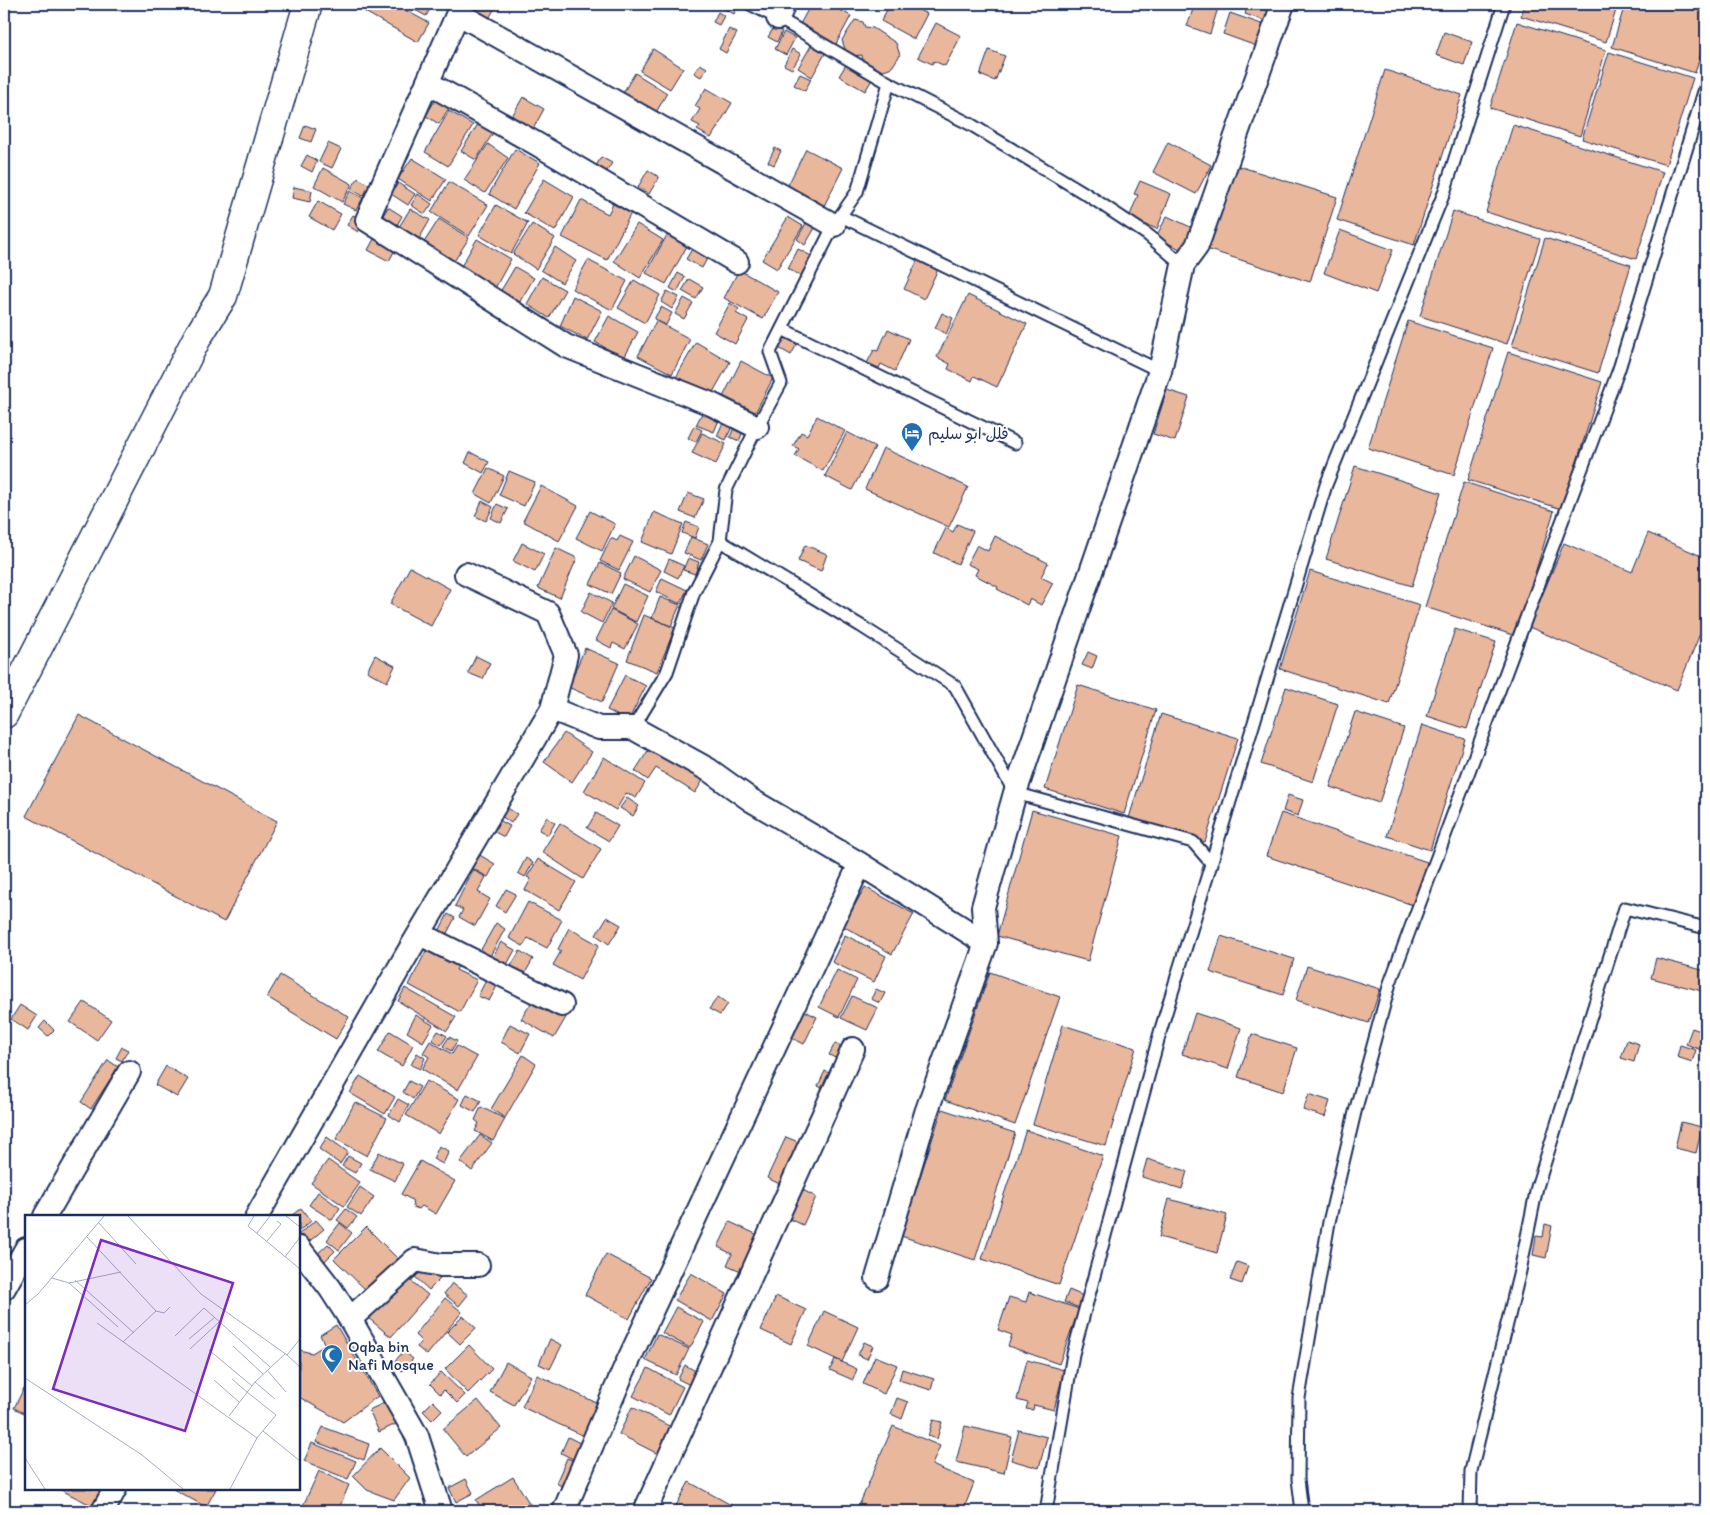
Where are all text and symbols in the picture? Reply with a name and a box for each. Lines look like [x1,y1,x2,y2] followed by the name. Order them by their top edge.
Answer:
[900,421,924,452] hotel icon: فلل ابو سليم
[928,424,1009,446] place label: فلل ابو سليم
[25,1215,300,1490] inset map
[348,1337,434,1374] place label: Oqba bin Nafi Mosque
[320,1343,344,1374] mosque icon: Oqba bin Nafi Mosque

